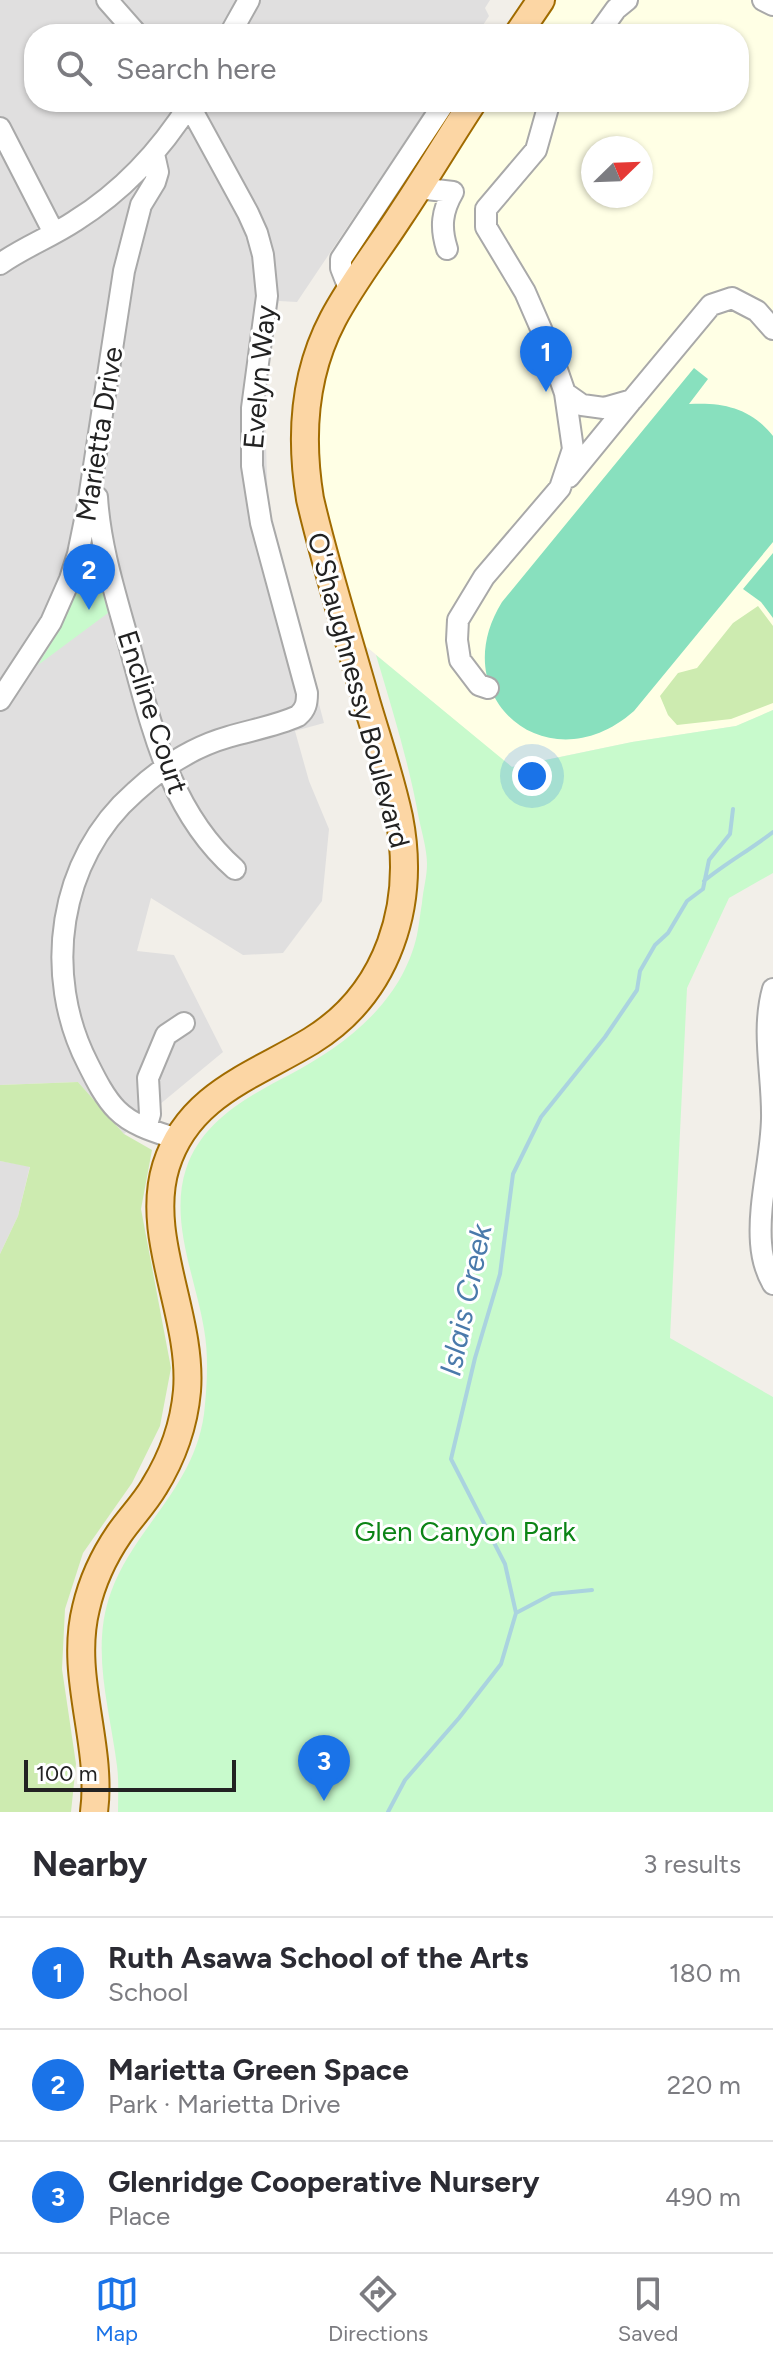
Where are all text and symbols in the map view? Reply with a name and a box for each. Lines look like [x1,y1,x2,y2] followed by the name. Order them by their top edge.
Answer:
[24,24,749,112] search box
[52,46,96,90] icon: search
[116,50,276,87] text: Search here
[581,136,653,208] north arrow
[236,303,282,450] street label: Evelyn Way
[520,326,572,392] pin: 1
[68,344,130,524] street label: Marietta Drive
[300,529,418,851] street label: O'Shaughnessy Boulevard
[63,544,115,610] pin: 2
[111,626,195,798] street label: Encline Court
[512,756,552,796] your location
[431,1219,500,1379] water label: Islais Creek
[354,1514,576,1548] park label: Glen Canyon Park
[298,1735,350,1801] pin: 3
[24,1756,236,1792] scale bar
[36,1760,97,1787] text: 100 m
[32,1844,147,1885] text: Nearby
[643,1848,741,1880] text: 3 results
[108,1939,529,1976] text: Ruth Asawa School of the Arts
[53,1957,63,1989] text: 1
[669,1957,741,1989] text: 180 m
[108,1976,188,2008] text: School
[108,2051,409,2088] text: Marietta Green Space
[50,2069,66,2101] text: 2
[667,2069,741,2101] text: 220 m
[108,2088,341,2120] text: Park · Marietta Drive
[108,2163,540,2200] text: Glenridge Cooperative Nursery
[51,2181,65,2213] text: 3
[665,2181,741,2213] text: 490 m
[108,2200,170,2232] text: Place
[95,2272,139,2347] tab: Map
[328,2272,428,2347] tab: Directions
[618,2272,678,2347] tab: Saved

